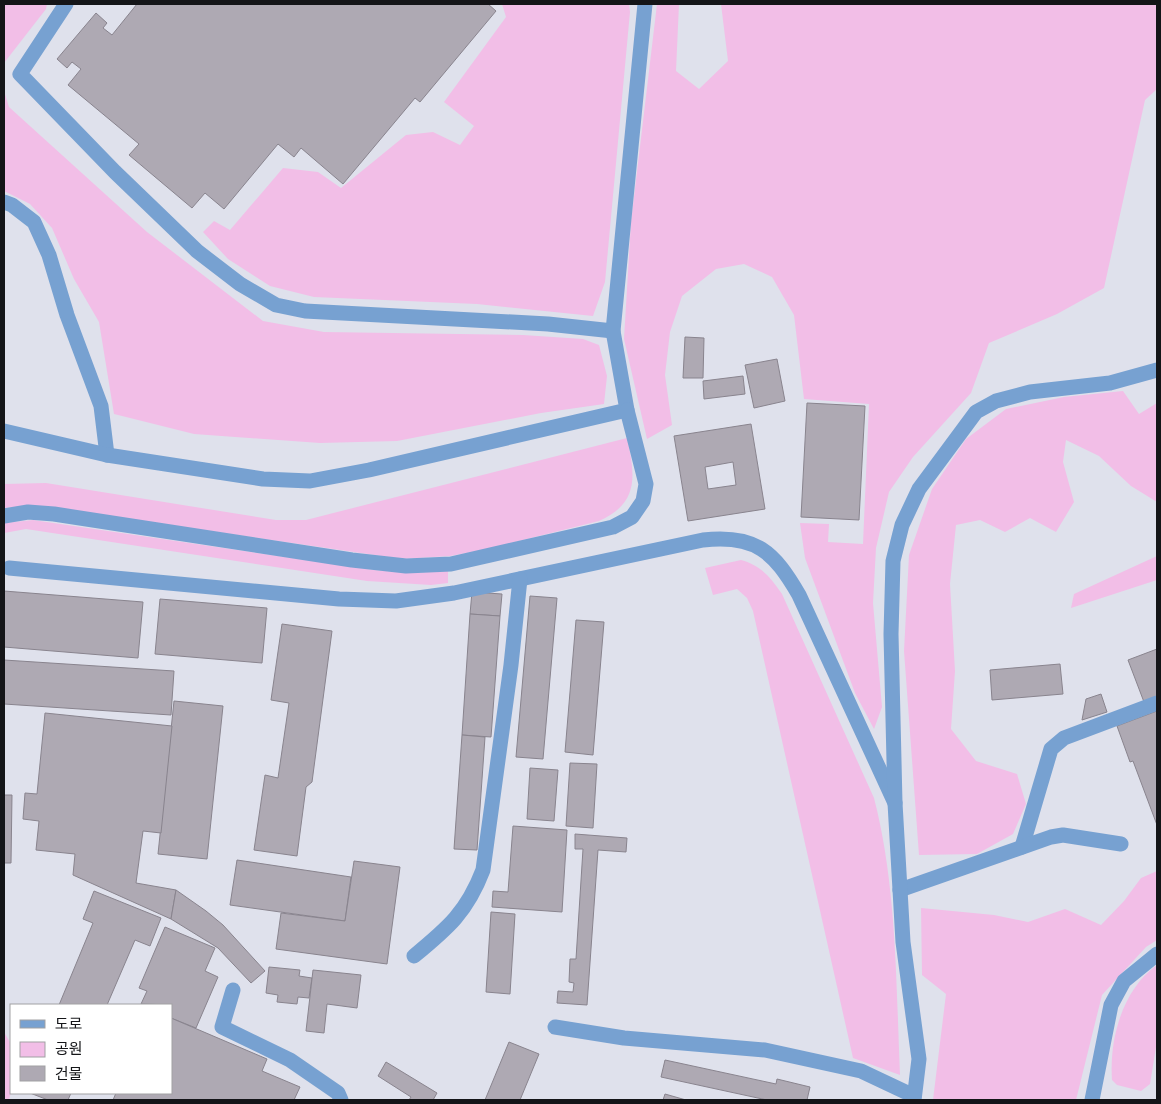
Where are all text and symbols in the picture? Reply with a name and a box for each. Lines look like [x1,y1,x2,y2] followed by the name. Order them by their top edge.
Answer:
[10,1004,172,1094] legend
[55,1016,83,1032] text: 도로
[55,1041,83,1057] text: 공원
[55,1066,83,1082] text: 건물

